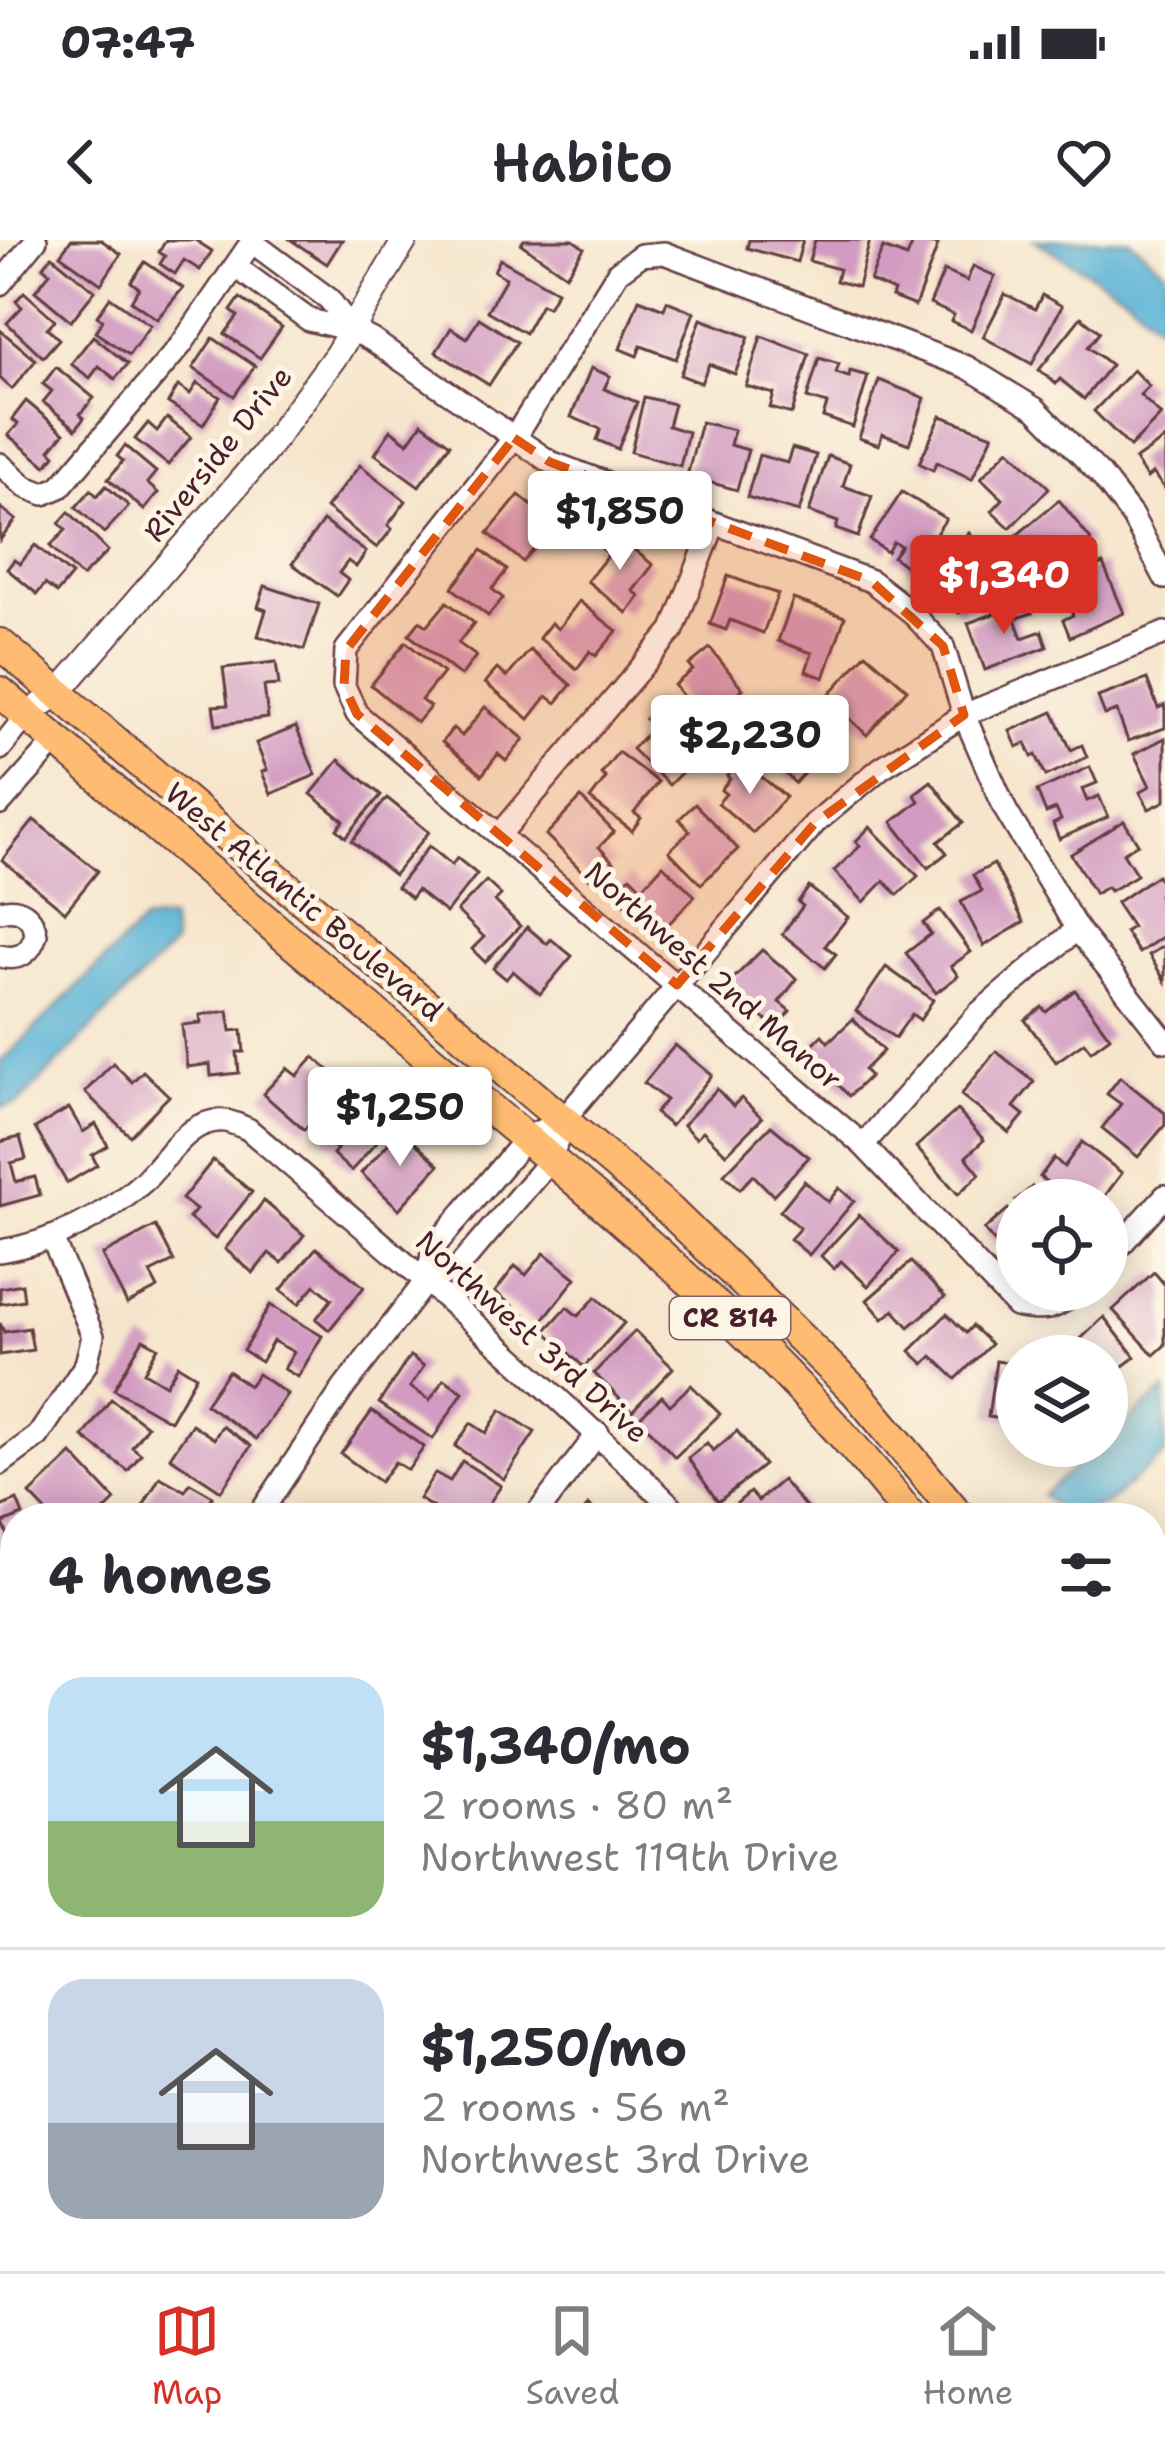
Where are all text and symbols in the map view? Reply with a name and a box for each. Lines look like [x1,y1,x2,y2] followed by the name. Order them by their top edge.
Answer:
[60,12,195,72] text: 07:47
[492,126,673,198] text: Habito
[48,129,114,195] icon: back
[1051,129,1117,195] icon: heart
[134,357,301,550] street label: Riverside Drive
[522,471,718,573] pin: $1,850
[555,484,685,536] text: $1,850
[906,535,1102,637] pin: $1,340
[937,548,1071,600] text: $1,340
[652,695,848,797] pin: $2,230
[678,708,822,760] text: $2,230
[156,773,452,1030] street label: West Atlantic Boulevard
[576,852,851,1099] street label: Northwest 2nd Manor
[302,1067,498,1169] pin: $1,250
[335,1080,465,1132] text: $1,250
[996,1179,1128,1467] map controls
[996,1179,1128,1311] button: locate
[407,1221,658,1452] street label: Northwest 3rd Drive
[670,1297,790,1339] road number: CR 814
[996,1335,1128,1467] button: layers
[48,1541,272,1609] text: 4 homes
[1053,1542,1119,1608] icon: filters
[420,1711,691,1779] text: $1,340/mo
[144,1725,288,1869] icon: home
[420,1779,733,1831] text: 2 rooms · 80 m²
[420,1831,840,1883] text: Northwest 119th Drive
[420,2013,687,2081] text: $1,250/mo
[144,2027,288,2171] icon: home
[420,2081,730,2133] text: 2 rooms · 56 m²
[420,2133,810,2185] text: Northwest 3rd Drive
[152,2298,222,2415] tab: Map
[526,2298,619,2415] tab: Saved
[923,2298,1013,2415] tab: Home

